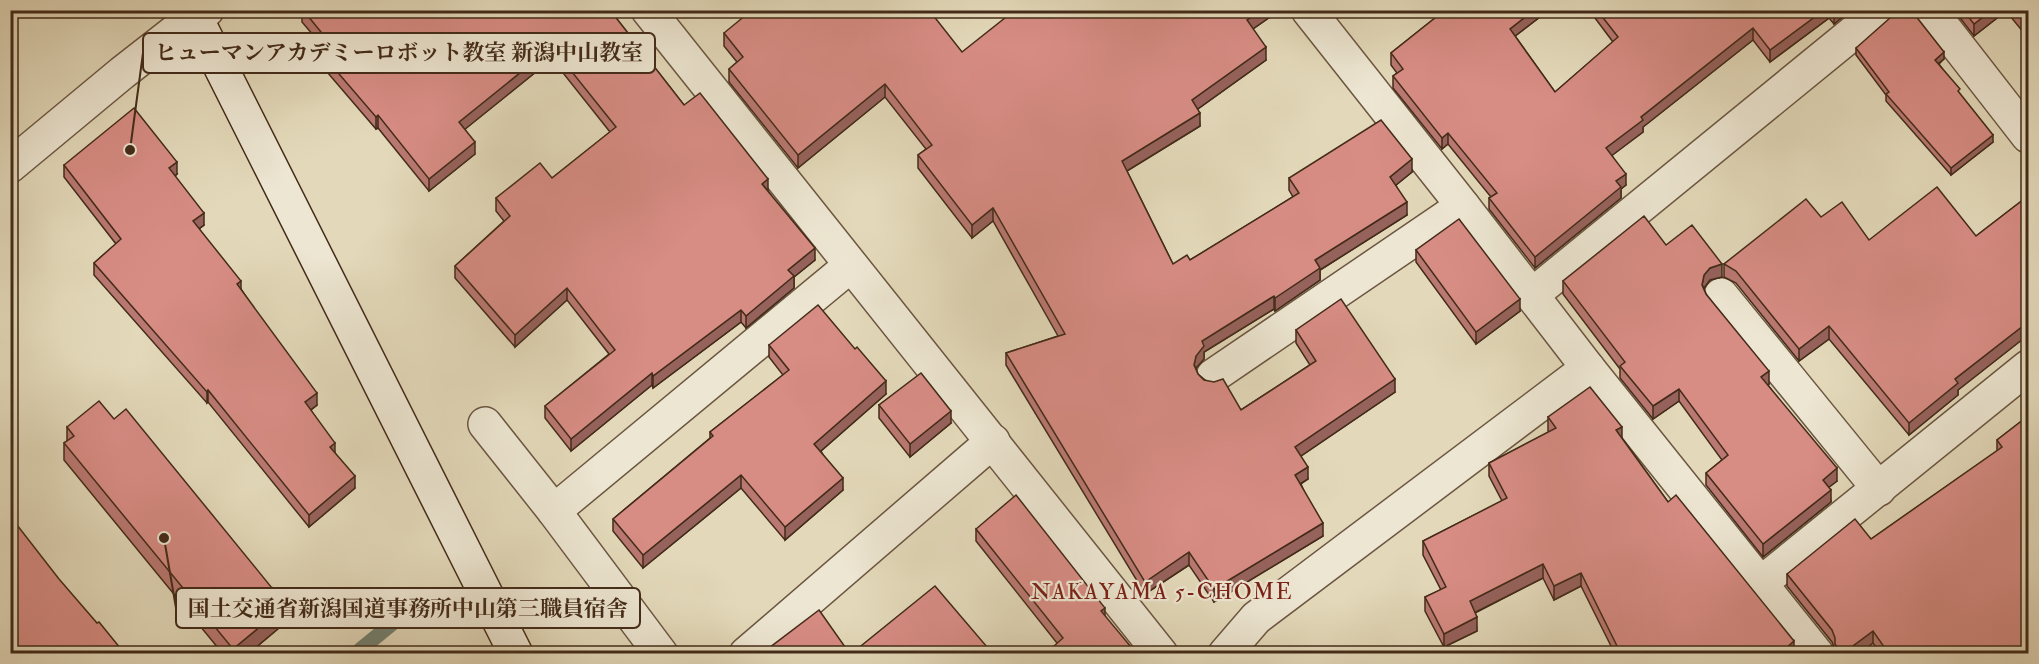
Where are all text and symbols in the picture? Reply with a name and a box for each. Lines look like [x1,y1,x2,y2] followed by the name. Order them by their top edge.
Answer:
[143,33,655,73] callout: ヒューマンアカデミーロボット教室 新潟中山教室
[155,39,643,67] text: ヒューマンアカデミーロボット教室 新潟中山教室
[1031,578,1293,606] district label: NAKAYAMA 5-CHOME
[176,588,640,628] callout: 国土交通省新潟国道事務所中山第三職員宿舎
[188,595,628,623] text: 国土交通省新潟国道事務所中山第三職員宿舎

